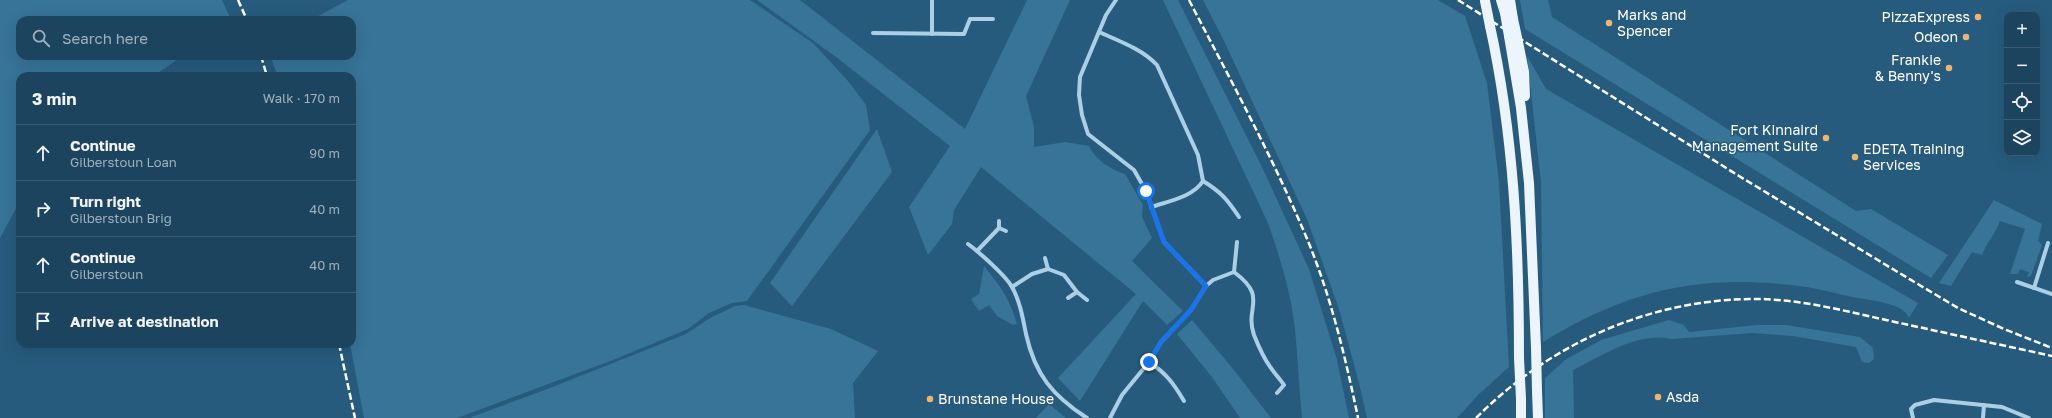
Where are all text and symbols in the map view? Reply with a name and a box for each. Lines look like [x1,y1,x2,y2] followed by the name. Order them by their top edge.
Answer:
[1617,6,1686,39] place label: Marks and Spencer
[1882,8,1970,25] place label: PizzaExpress
[1973,12,1983,22] marker: PizzaExpress
[2004,12,2040,156] map controls
[2004,12,2040,48] button: +
[16,16,356,60] search box
[1604,18,1614,28] marker: Marks and Spencer
[30,27,52,49] icon: search
[1914,28,1958,45] place label: Odeon
[62,29,148,47] text: Search here
[1961,32,1971,42] marker: Odeon
[2004,48,2040,84] button: −
[1875,51,1941,84] place label: Frankie & Benny's
[1944,63,1954,73] marker: Frankie & Benny's
[2004,84,2040,120] button: locate
[32,88,76,109] text: 3 min
[263,90,340,106] text: Walk · 170 m
[2004,120,2040,156] button: layers
[1692,121,1818,154] place label: Fort Kinnaird Management Suite
[1821,133,1831,143] marker: Fort Kinnaird Management Suite
[70,136,136,154] text: Continue
[1863,140,1964,173] place label: EDETA Training Services
[32,142,54,164] icon: ahead
[309,145,340,161] text: 90 m
[1850,152,1860,162] marker: EDETA Training Services
[70,154,177,170] text: Gilberstoun Loan
[1137,182,1155,200] route start
[70,192,141,210] text: Turn right
[32,198,54,220] icon: right
[309,201,340,217] text: 40 m
[70,210,172,226] text: Gilberstoun Brig
[70,248,136,266] text: Continue
[32,254,54,276] icon: ahead
[309,257,340,273] text: 40 m
[70,266,143,282] text: Gilberstoun
[32,310,54,332] icon: arrive
[70,312,219,330] text: Arrive at destination
[1140,353,1158,371] route end
[1666,388,1699,405] place label: Asda
[938,390,1054,407] place label: Brunstane House
[1653,392,1663,402] marker: Asda
[925,394,935,404] marker: Brunstane House

